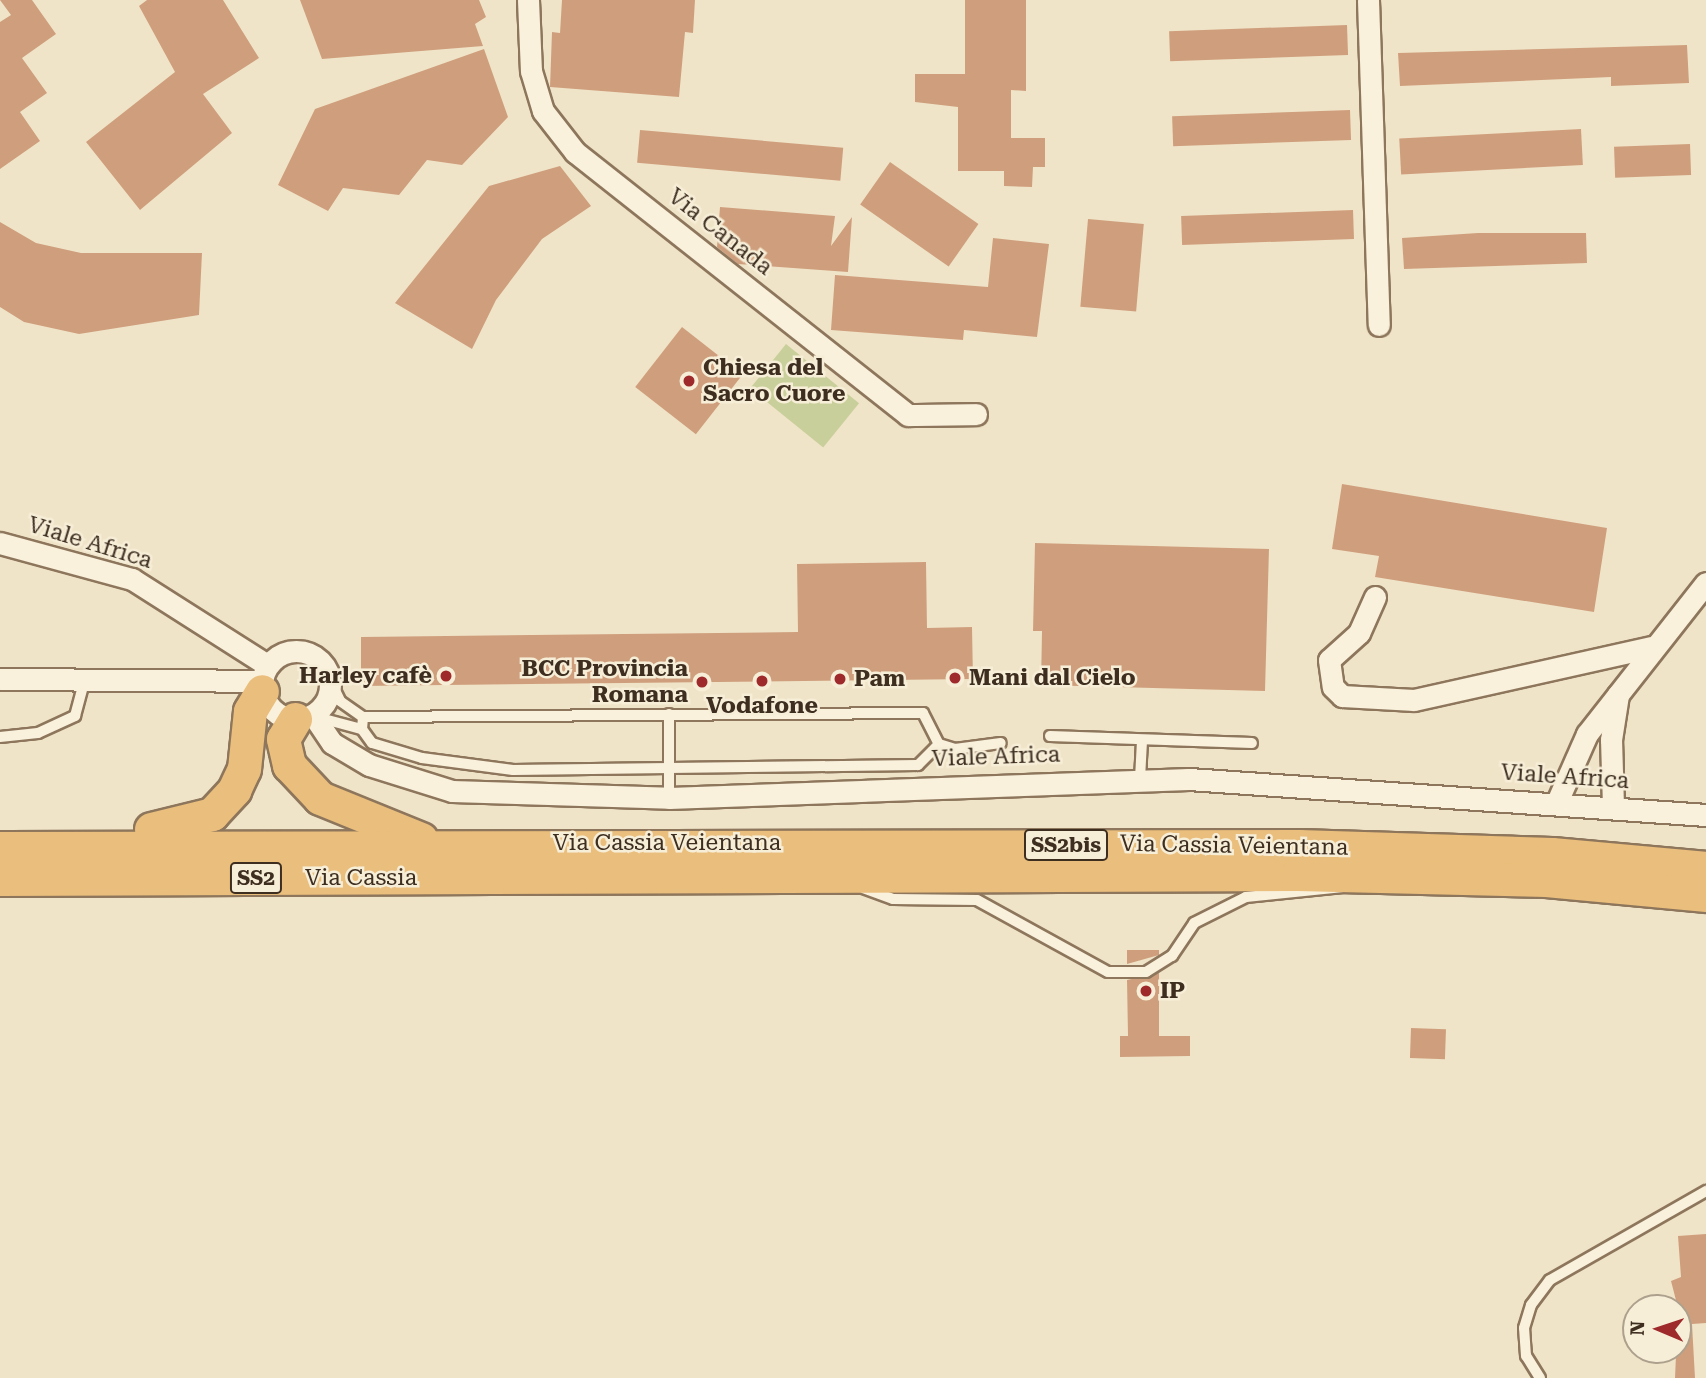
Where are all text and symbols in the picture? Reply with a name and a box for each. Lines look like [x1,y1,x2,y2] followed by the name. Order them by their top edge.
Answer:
[662,183,778,281] street label: Via Canada
[703,354,845,408] place label: Chiesa del Sacro Cuore
[681,373,697,389] marker: Chiesa del Sacro Cuore
[25,511,155,575] street label: Viale Africa
[521,655,688,709] place label: BCC Provincia Romana
[299,662,432,690] place label: Harley cafè
[969,664,1135,692] place label: Mani dal Cielo
[854,665,905,693] place label: Pam
[438,668,454,684] marker: Harley cafè
[947,670,963,686] marker: Mani dal Cielo
[832,671,848,687] marker: Pam
[754,673,770,689] marker: Vodafone
[694,674,710,690] marker: BCC Provincia Romana
[706,692,818,720] place label: Vodafone
[931,741,1061,773] street label: Viale Africa
[1500,759,1630,795] street label: Viale Africa
[1024,828,1108,862] road number: SS2bis
[553,829,781,857] street label: Via Cassia Veientana
[1120,830,1348,862] street label: Via Cassia Veientana
[230,860,282,896] road number: SS2
[305,864,417,892] street label: Via Cassia
[1160,977,1185,1005] place label: IP
[1138,983,1154,999] marker: IP
[1622,1294,1692,1364] north arrow
[1626,1321,1649,1336] text: N

